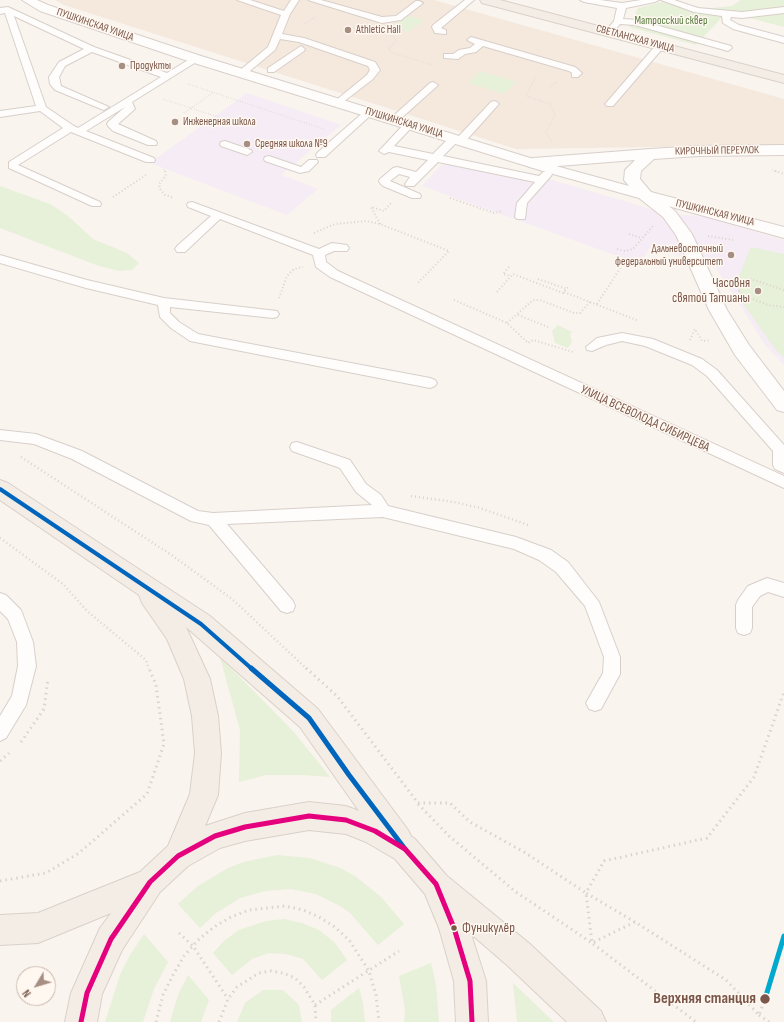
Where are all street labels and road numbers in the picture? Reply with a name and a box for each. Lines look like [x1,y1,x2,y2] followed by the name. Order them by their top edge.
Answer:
[55,6,135,44] street label: ПУШКИНСКАЯ УЛИЦА
[594,22,676,56] street label: СВЕТЛАНСКАЯ УЛИЦА
[364,105,444,141] street label: ПУШКИНСКАЯ УЛИЦА
[675,144,759,158] street label: КИРОЧНЫЙ ПЕРЕУЛОК
[674,197,756,229] street label: ПУШКИНСКАЯ УЛИЦА
[578,382,712,456] street label: УЛИЦА ВСЕВОЛОДА СИБИРЦЕВА

